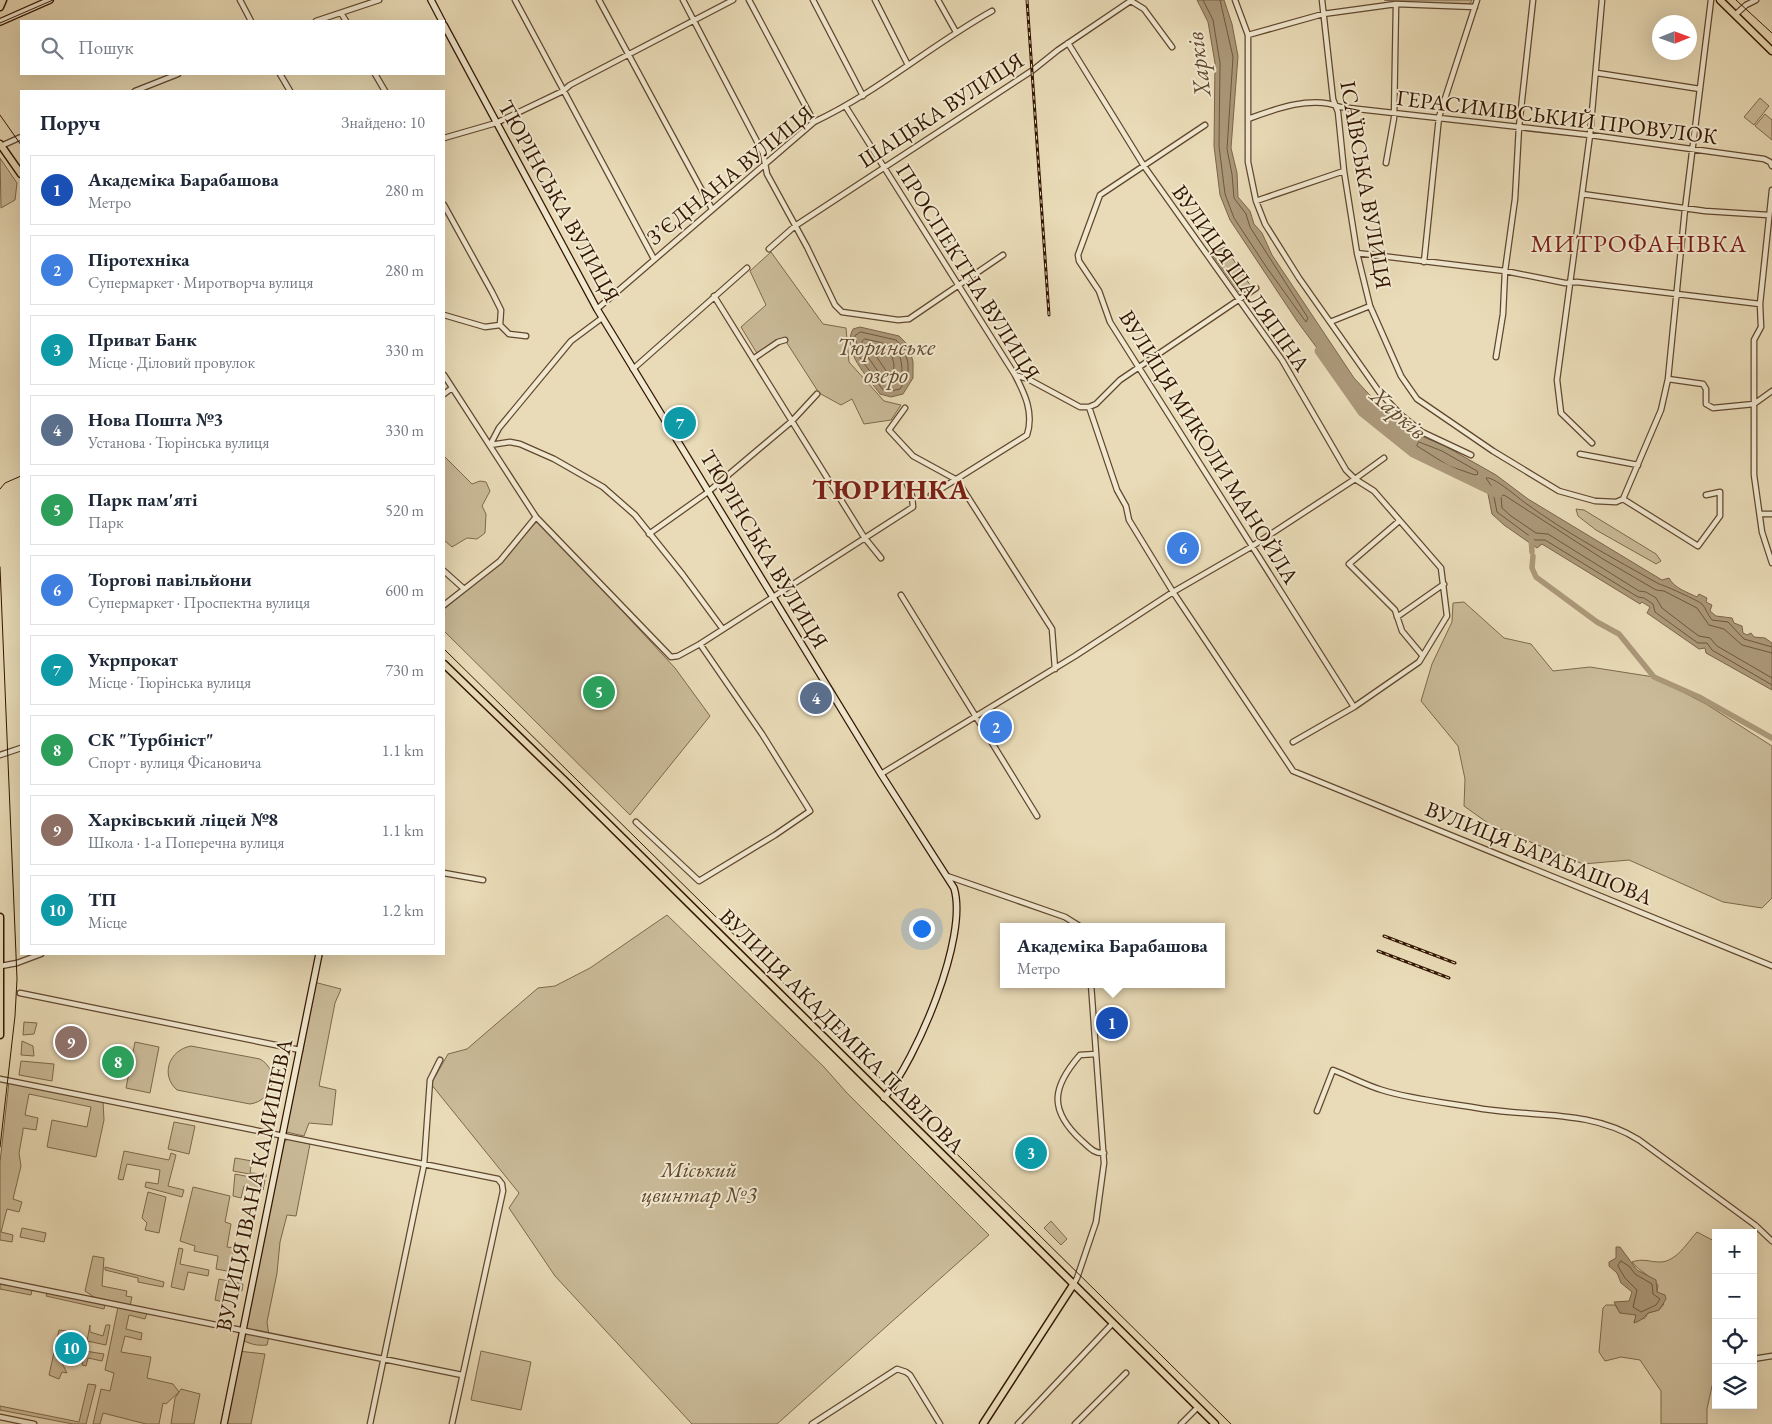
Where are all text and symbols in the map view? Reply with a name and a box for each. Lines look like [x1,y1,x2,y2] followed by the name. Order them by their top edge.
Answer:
[1652,15,1697,60] north arrow
[20,20,445,75] search box
[1179,30,1218,100] water label: Харків
[38,34,66,62] icon: search
[78,35,134,60] text: Пошук
[853,46,1029,174] street label: ШАЦЬКА ВУЛИЦЯ
[1333,79,1399,292] street label: ІСАЇВСЬКА ВУЛИЦЯ
[1395,83,1720,151] street label: ГЕРАСИМІВСЬКИЙ ПРОВУЛОК
[491,95,627,307] street label: ТЮРІНСЬКА ВУЛИЦЯ
[640,98,820,251] street label: З’ЄДНАНА ВУЛИЦЯ
[40,109,100,136] text: Поруч
[341,112,425,133] text: Знайдено: 10
[889,158,1047,386] street label: ПРОСПЕКТНА ВУЛИЦЯ
[88,167,279,192] text: Академіка Барабашова
[1166,179,1317,378] street label: ВУЛИЦЯ ШАЛЯПІНА
[53,180,61,201] text: 1
[385,180,424,201] text: 280 m
[88,192,131,213] text: Метро
[1531,227,1747,259] district label: МИТРОФАНІВКА
[88,247,190,272] text: Піротехніка
[53,260,61,281] text: 2
[385,260,424,281] text: 280 m
[88,272,313,293] text: Супермаркет · Миротворча вулиця
[1112,305,1306,590] street label: ВУЛИЦЯ МИКОЛИ МАНОЙЛА
[88,327,197,352] text: Приват Банк
[837,331,936,390] water label: Тюринське озеро
[53,340,61,361] text: 3
[385,340,424,361] text: 330 m
[88,352,255,373] text: Місце · Діловий провулок
[1363,379,1434,446] water label: Харків
[664,404,696,442] pin: 7
[88,407,223,432] text: Нова Пошта №3
[53,420,61,441] text: 4
[385,420,424,441] text: 330 m
[88,432,269,453] text: Установа · Тюрінська вулиця
[693,444,835,654] street label: ТЮРІНСЬКА ВУЛИЦЯ
[812,471,970,507] district label: ТЮРИНКА
[88,487,198,512] text: Парк пам'яті
[53,500,61,521] text: 5
[385,500,424,521] text: 520 m
[88,512,124,533] text: Парк
[1167,529,1199,567] pin: 6
[88,567,252,592] text: Торгові павільйони
[53,580,61,601] text: 6
[385,580,424,601] text: 600 m
[88,592,310,613] text: Супермаркет · Проспектна вулиця
[88,647,178,672] text: Укрпрокат
[53,660,61,681] text: 7
[385,660,424,681] text: 730 m
[88,672,251,693] text: Місце · Тюрінська вулиця
[583,673,615,711] pin: 5
[800,679,832,717] pin: 4
[980,708,1012,746] pin: 2
[88,727,213,752] text: СК "Турбініст"
[53,740,61,761] text: 8
[382,740,424,761] text: 1.1 km
[88,752,262,773] text: Спорт · вулиця Фісановича
[1421,794,1658,912] street label: ВУЛИЦЯ БАРАБАШОВА
[88,807,278,832] text: Харківський ліцей №8
[53,820,61,841] text: 9
[382,820,424,841] text: 1.1 km
[88,832,284,853] text: Школа · 1-а Поперечна вулиця
[88,887,116,912] text: ТП
[49,900,65,921] text: 10
[382,900,424,921] text: 1.2 km
[713,902,971,1160] street label: ВУЛИЦЯ АКАДЕМІКА ПАВЛОВА
[88,912,127,933] text: Місце
[909,916,935,942] your location
[1000,923,1225,988] popup
[1017,933,1208,958] text: Академіка Барабашова
[1017,958,1060,979] text: Метро
[1096,1004,1128,1042] pin: 1
[55,1023,87,1061] pin: 9
[209,1035,299,1334] street label: ВУЛИЦЯ ІВАНА КАМИШЕВА
[102,1043,134,1081] pin: 8
[1015,1134,1047,1172] pin: 3
[641,1155,757,1209] park label: Міський цвинтар №3
[1712,1229,1757,1409] map controls
[1712,1229,1757,1274] button: +
[1712,1274,1757,1319] button: −
[1712,1319,1757,1364] button: locate
[55,1329,87,1367] pin: 10
[1712,1364,1757,1409] button: layers

